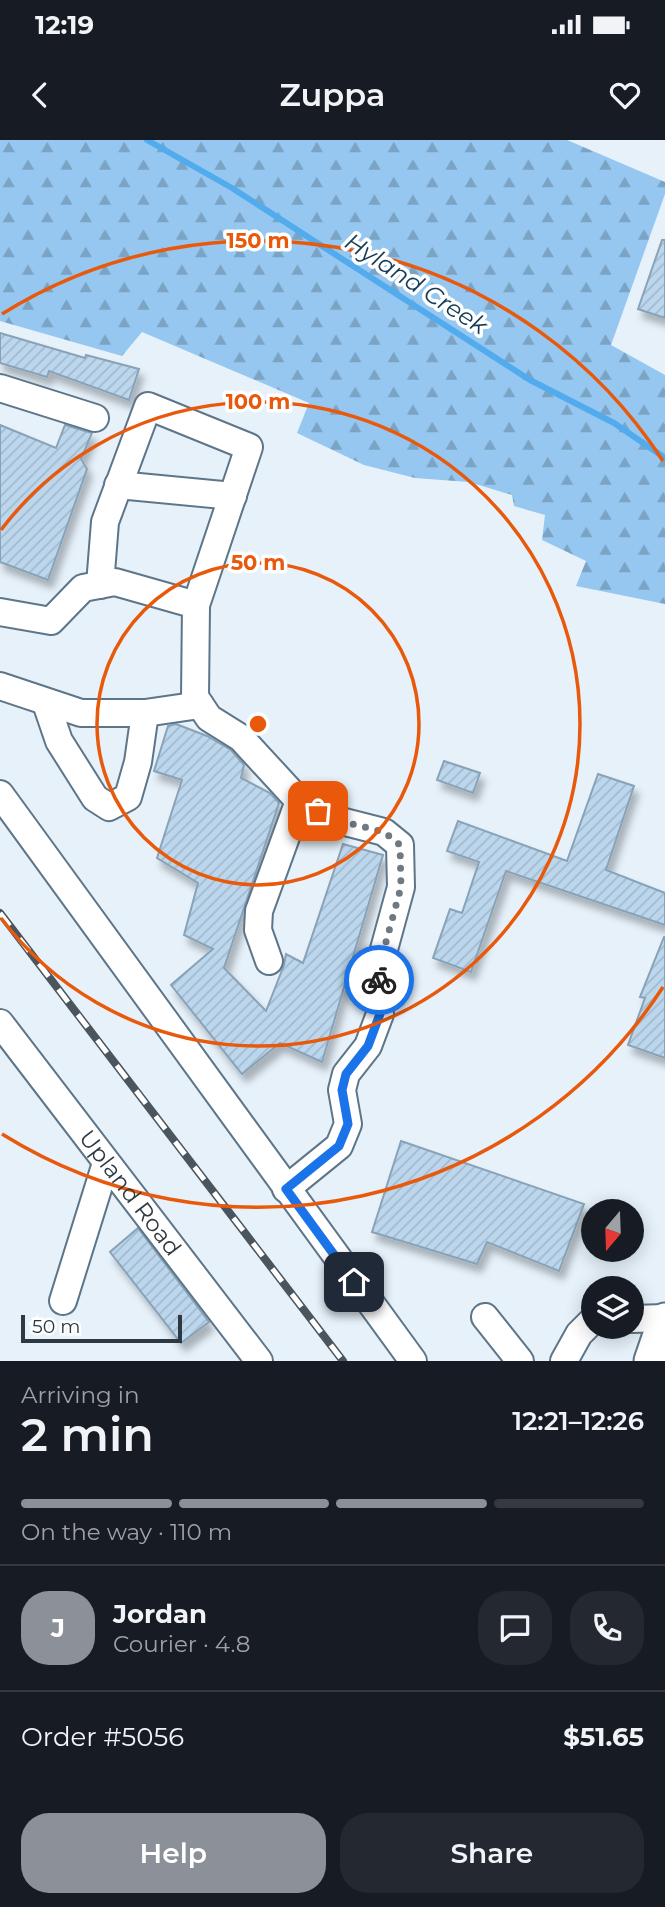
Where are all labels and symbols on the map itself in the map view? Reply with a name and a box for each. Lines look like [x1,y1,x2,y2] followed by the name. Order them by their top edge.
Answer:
[340,227,494,341] water label: Hyland Creek
[227,228,289,253] text: 150 m
[226,389,290,414] text: 100 m
[231,550,285,575] text: 50 m
[246,712,270,736] centre of rings
[288,781,348,841] pin
[344,945,414,1015] courier
[73,1124,187,1261] street label: Upland Road
[581,1199,644,1262] north arrow
[324,1252,384,1312] pin
[21,1312,182,1344] scale bar

